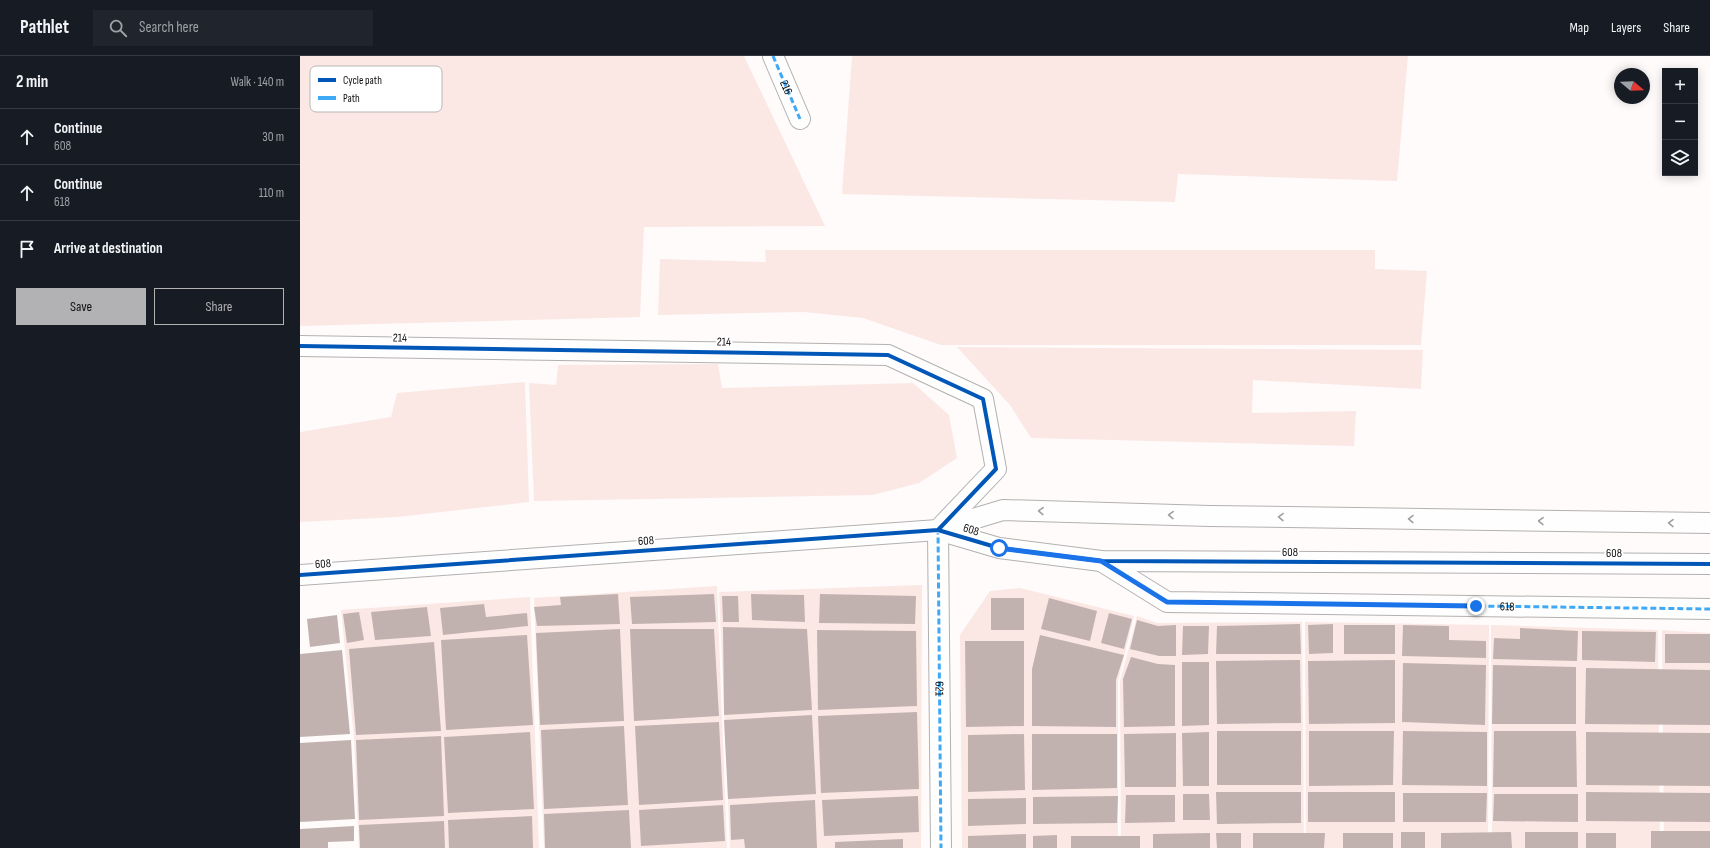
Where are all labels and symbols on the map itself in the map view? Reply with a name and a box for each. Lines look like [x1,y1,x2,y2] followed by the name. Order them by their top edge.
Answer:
[310,66,442,112] legend
[1614,68,1650,104] north arrow
[343,74,382,87] text: Cycle path
[777,78,796,97] street label: 216
[343,92,360,105] text: Path
[393,330,407,346] street label: 214
[717,334,731,350] street label: 214
[1038,507,1044,515] one-way arrow
[1168,511,1174,519] one-way arrow
[1278,513,1284,521] one-way arrow
[1408,515,1414,523] one-way arrow
[1538,517,1544,525] one-way arrow
[1668,519,1674,527] one-way arrow
[961,521,981,539] street label: 608
[638,533,654,549] street label: 608
[990,539,1008,557] route start
[1282,545,1298,560] street label: 608
[1606,546,1622,561] street label: 608
[315,556,331,572] street label: 608
[1467,597,1485,615] route end
[1500,599,1515,614] street label: 618
[932,681,947,697] street label: 621

